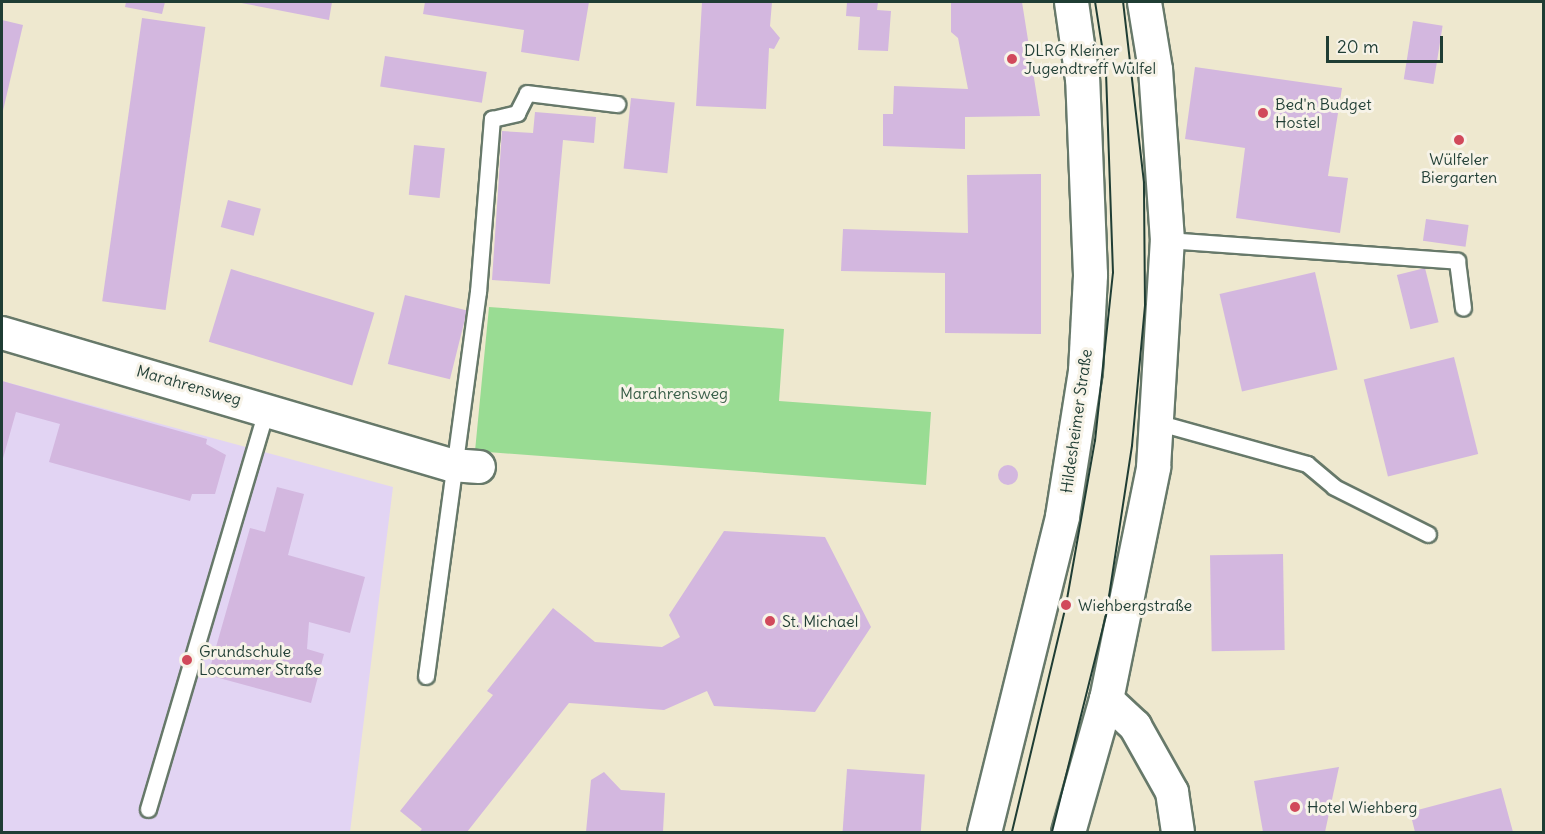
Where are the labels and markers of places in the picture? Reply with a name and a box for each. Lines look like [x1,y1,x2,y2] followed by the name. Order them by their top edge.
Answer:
[1024,40,1156,78] place label: DLRG Kleiner Jugendtreff Wülfel
[1005,52,1019,66] marker: DLRG Kleiner Jugendtreff Wülfel
[1275,94,1372,132] place label: Bed'n Budget Hostel
[1256,106,1270,120] marker: Bed'n Budget Hostel
[1452,133,1466,147] marker: Wülfeler Biergarten
[1421,149,1497,187] place label: Wülfeler Biergarten
[1078,595,1192,615] place label: Wiehbergstraße
[1059,598,1073,612] marker: Wiehbergstraße
[782,611,858,631] place label: St. Michael
[763,614,777,628] marker: St. Michael
[199,641,322,679] place label: Grundschule Loccumer Straße
[180,653,194,667] marker: Grundschule Loccumer Straße
[1307,797,1417,817] place label: Hotel Wiehberg
[1288,800,1302,814] marker: Hotel Wiehberg

